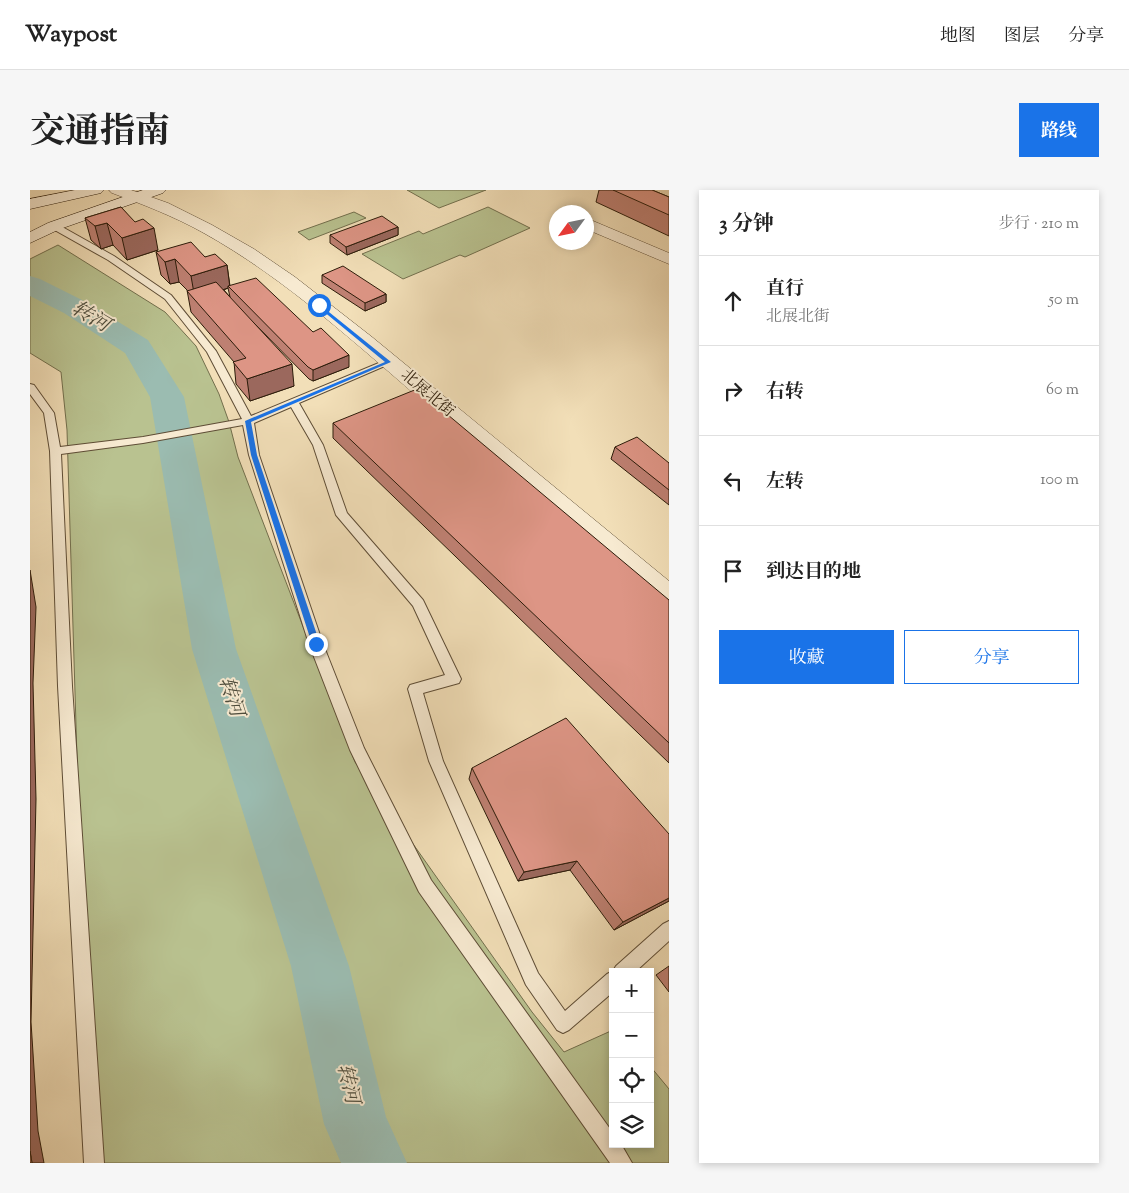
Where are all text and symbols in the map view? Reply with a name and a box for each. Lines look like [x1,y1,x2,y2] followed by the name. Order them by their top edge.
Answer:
[25,18,117,52] text: Waypost
[940,24,976,50] text: 地图
[1004,24,1040,50] text: 图层
[1068,24,1104,50] text: 分享
[1019,103,1099,157] button: 路线
[30,108,170,159] text: 交通指南
[549,205,594,250] north arrow
[719,210,774,240] text: 3 分钟
[998,213,1079,236] text: 步行 · 210 m
[766,276,804,303] text: 直行
[719,287,747,315] icon: ahead
[1048,289,1079,312] text: 50 m
[308,294,331,317] route start
[65,295,117,342] water label: 转河
[766,306,830,329] text: 北展北街
[395,365,459,423] street label: 北展北街
[719,377,747,405] icon: right
[766,379,804,406] text: 右转
[1046,379,1079,402] text: 60 m
[719,467,747,495] icon: left
[766,469,804,496] text: 左转
[1040,469,1079,492] text: 100 m
[719,557,747,585] icon: arrive
[766,559,861,586] text: 到达目的地
[719,630,894,684] button: 收藏
[904,630,1079,684] button: 分享
[305,633,328,656] route end
[210,673,251,723] water label: 转河
[609,968,654,1148] map controls
[609,968,654,1013] button: +
[609,1013,654,1058] button: −
[609,1058,654,1103] button: locate
[328,1061,366,1110] water label: 转河
[609,1103,654,1148] button: layers

